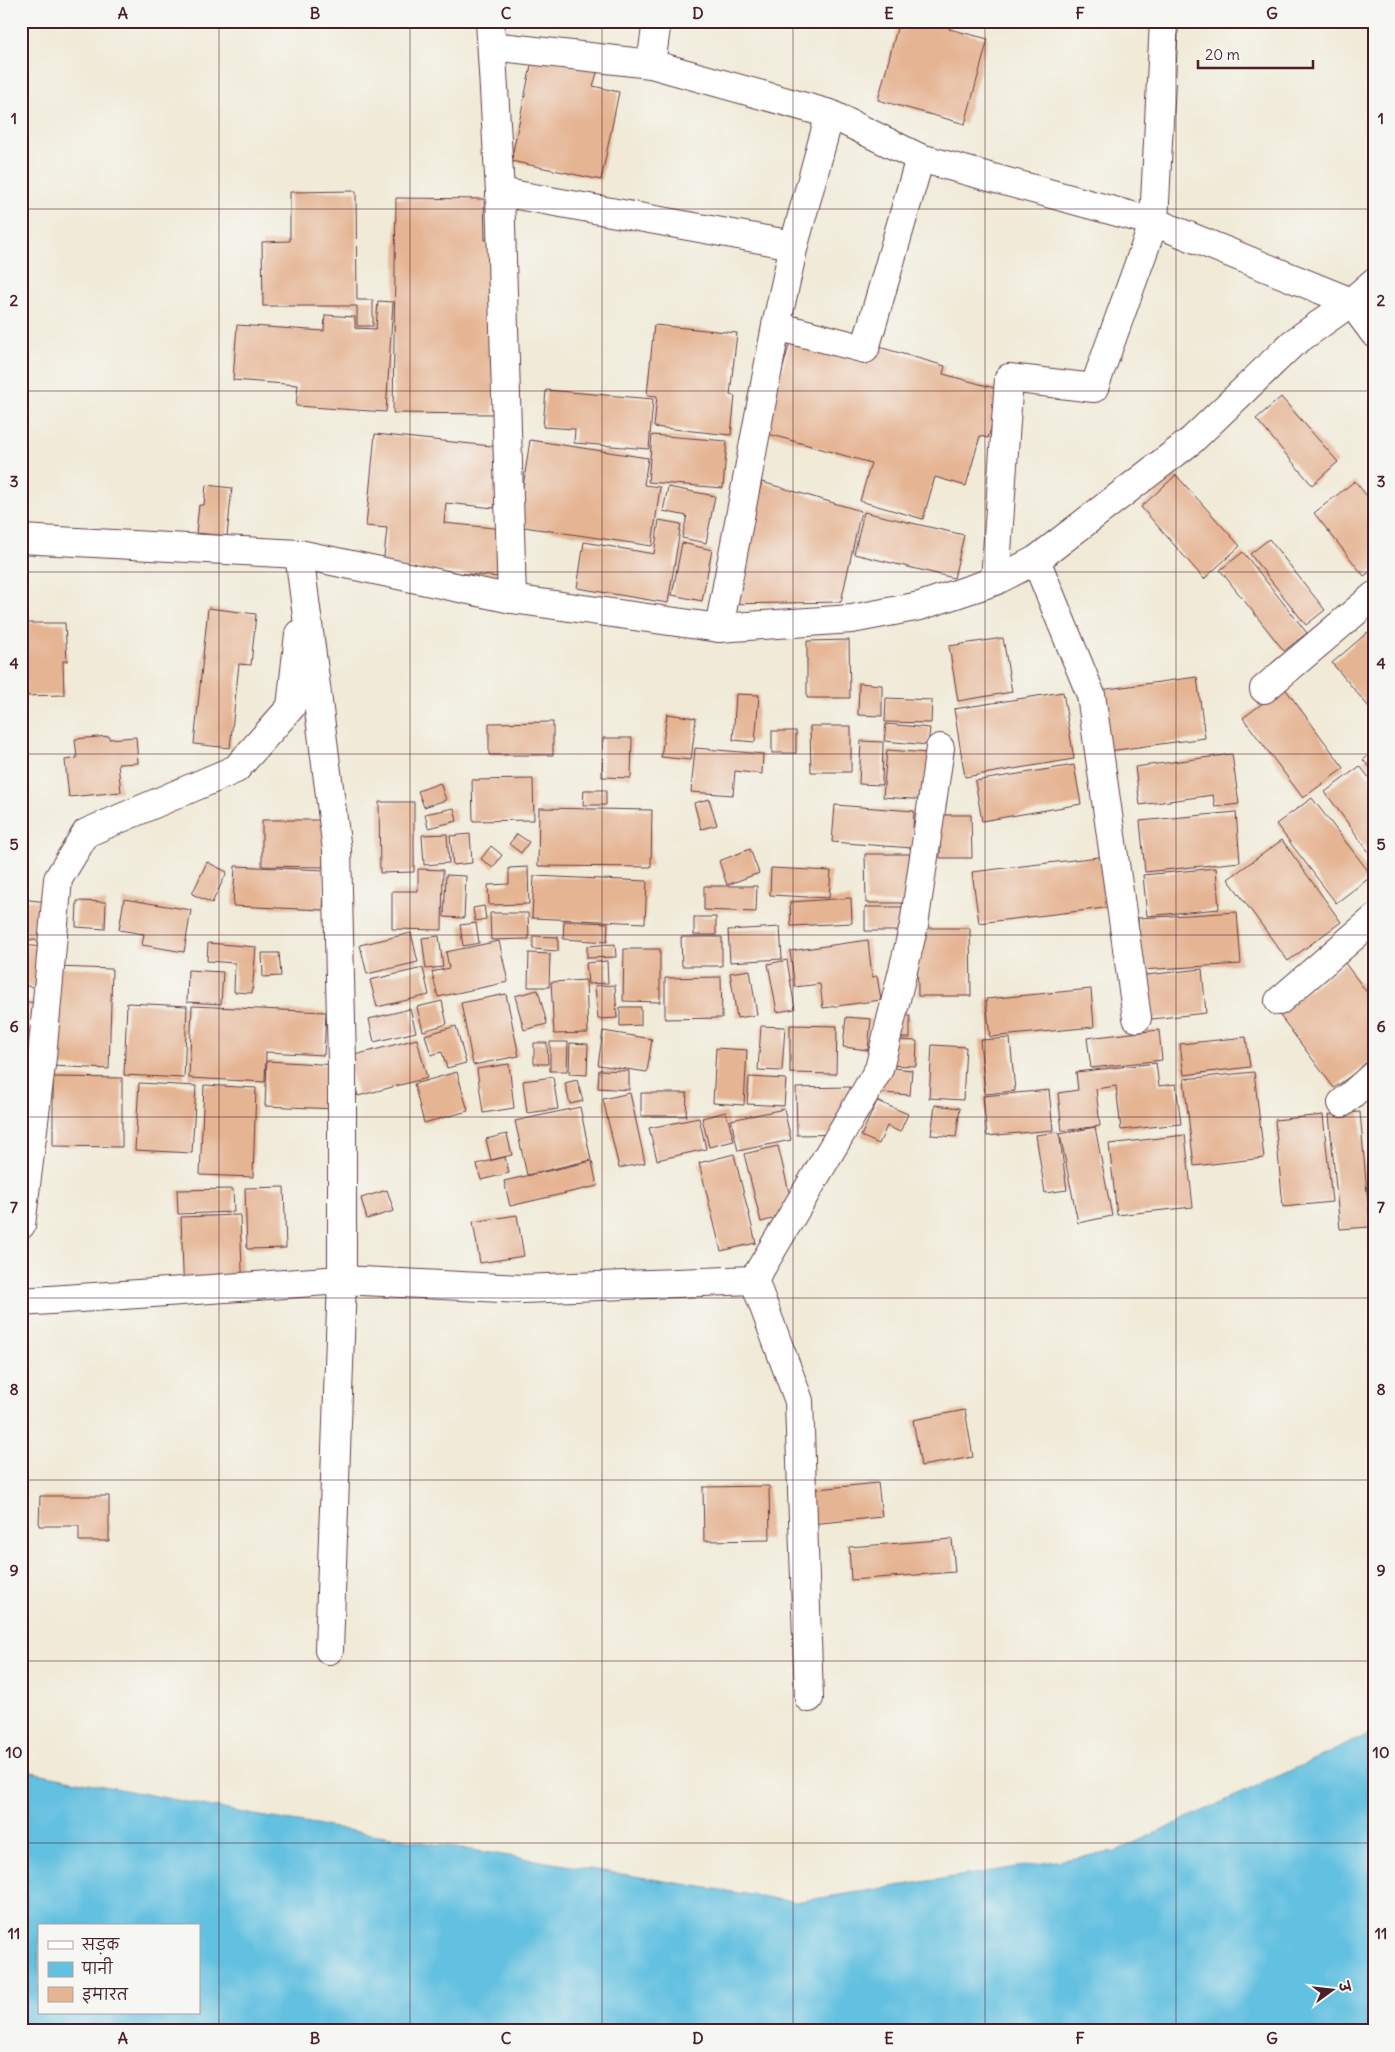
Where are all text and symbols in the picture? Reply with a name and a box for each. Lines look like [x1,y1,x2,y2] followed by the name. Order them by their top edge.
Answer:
[118,3,128,23] text: A
[310,3,321,23] text: B
[501,3,512,23] text: C
[692,3,704,23] text: D
[884,3,894,23] text: E
[1075,3,1085,23] text: F
[1266,3,1278,23] text: G
[1198,38,1312,70] scale bar
[1205,45,1240,64] text: 20 m
[11,108,17,128] text: 1
[1378,108,1384,128] text: 1
[10,290,19,310] text: 2
[1377,290,1386,310] text: 2
[9,471,19,491] text: 3
[1376,471,1386,491] text: 3
[9,653,19,673] text: 4
[1376,653,1386,673] text: 4
[9,834,19,854] text: 5
[1376,834,1386,854] text: 5
[9,1016,19,1036] text: 6
[1376,1016,1386,1036] text: 6
[10,1197,18,1217] text: 7
[1377,1197,1385,1217] text: 7
[9,1379,19,1399] text: 8
[1376,1379,1386,1399] text: 8
[9,1560,19,1580] text: 9
[1376,1560,1386,1580] text: 9
[6,1742,22,1762] text: 10
[1373,1742,1389,1762] text: 10
[8,1923,20,1943] text: 11
[1375,1923,1387,1943] text: 11
[38,1924,200,2014] legend
[81,1935,120,1955] text: सड़क
[81,1957,114,1978] text: पानी
[1308,1964,1358,2014] north arrow
[1334,1978,1355,1995] text: उ
[82,1985,129,2004] text: इमारत
[118,2028,128,2048] text: A
[310,2028,321,2048] text: B
[501,2028,512,2048] text: C
[692,2028,704,2048] text: D
[884,2028,894,2048] text: E
[1075,2028,1085,2048] text: F
[1266,2028,1278,2048] text: G

